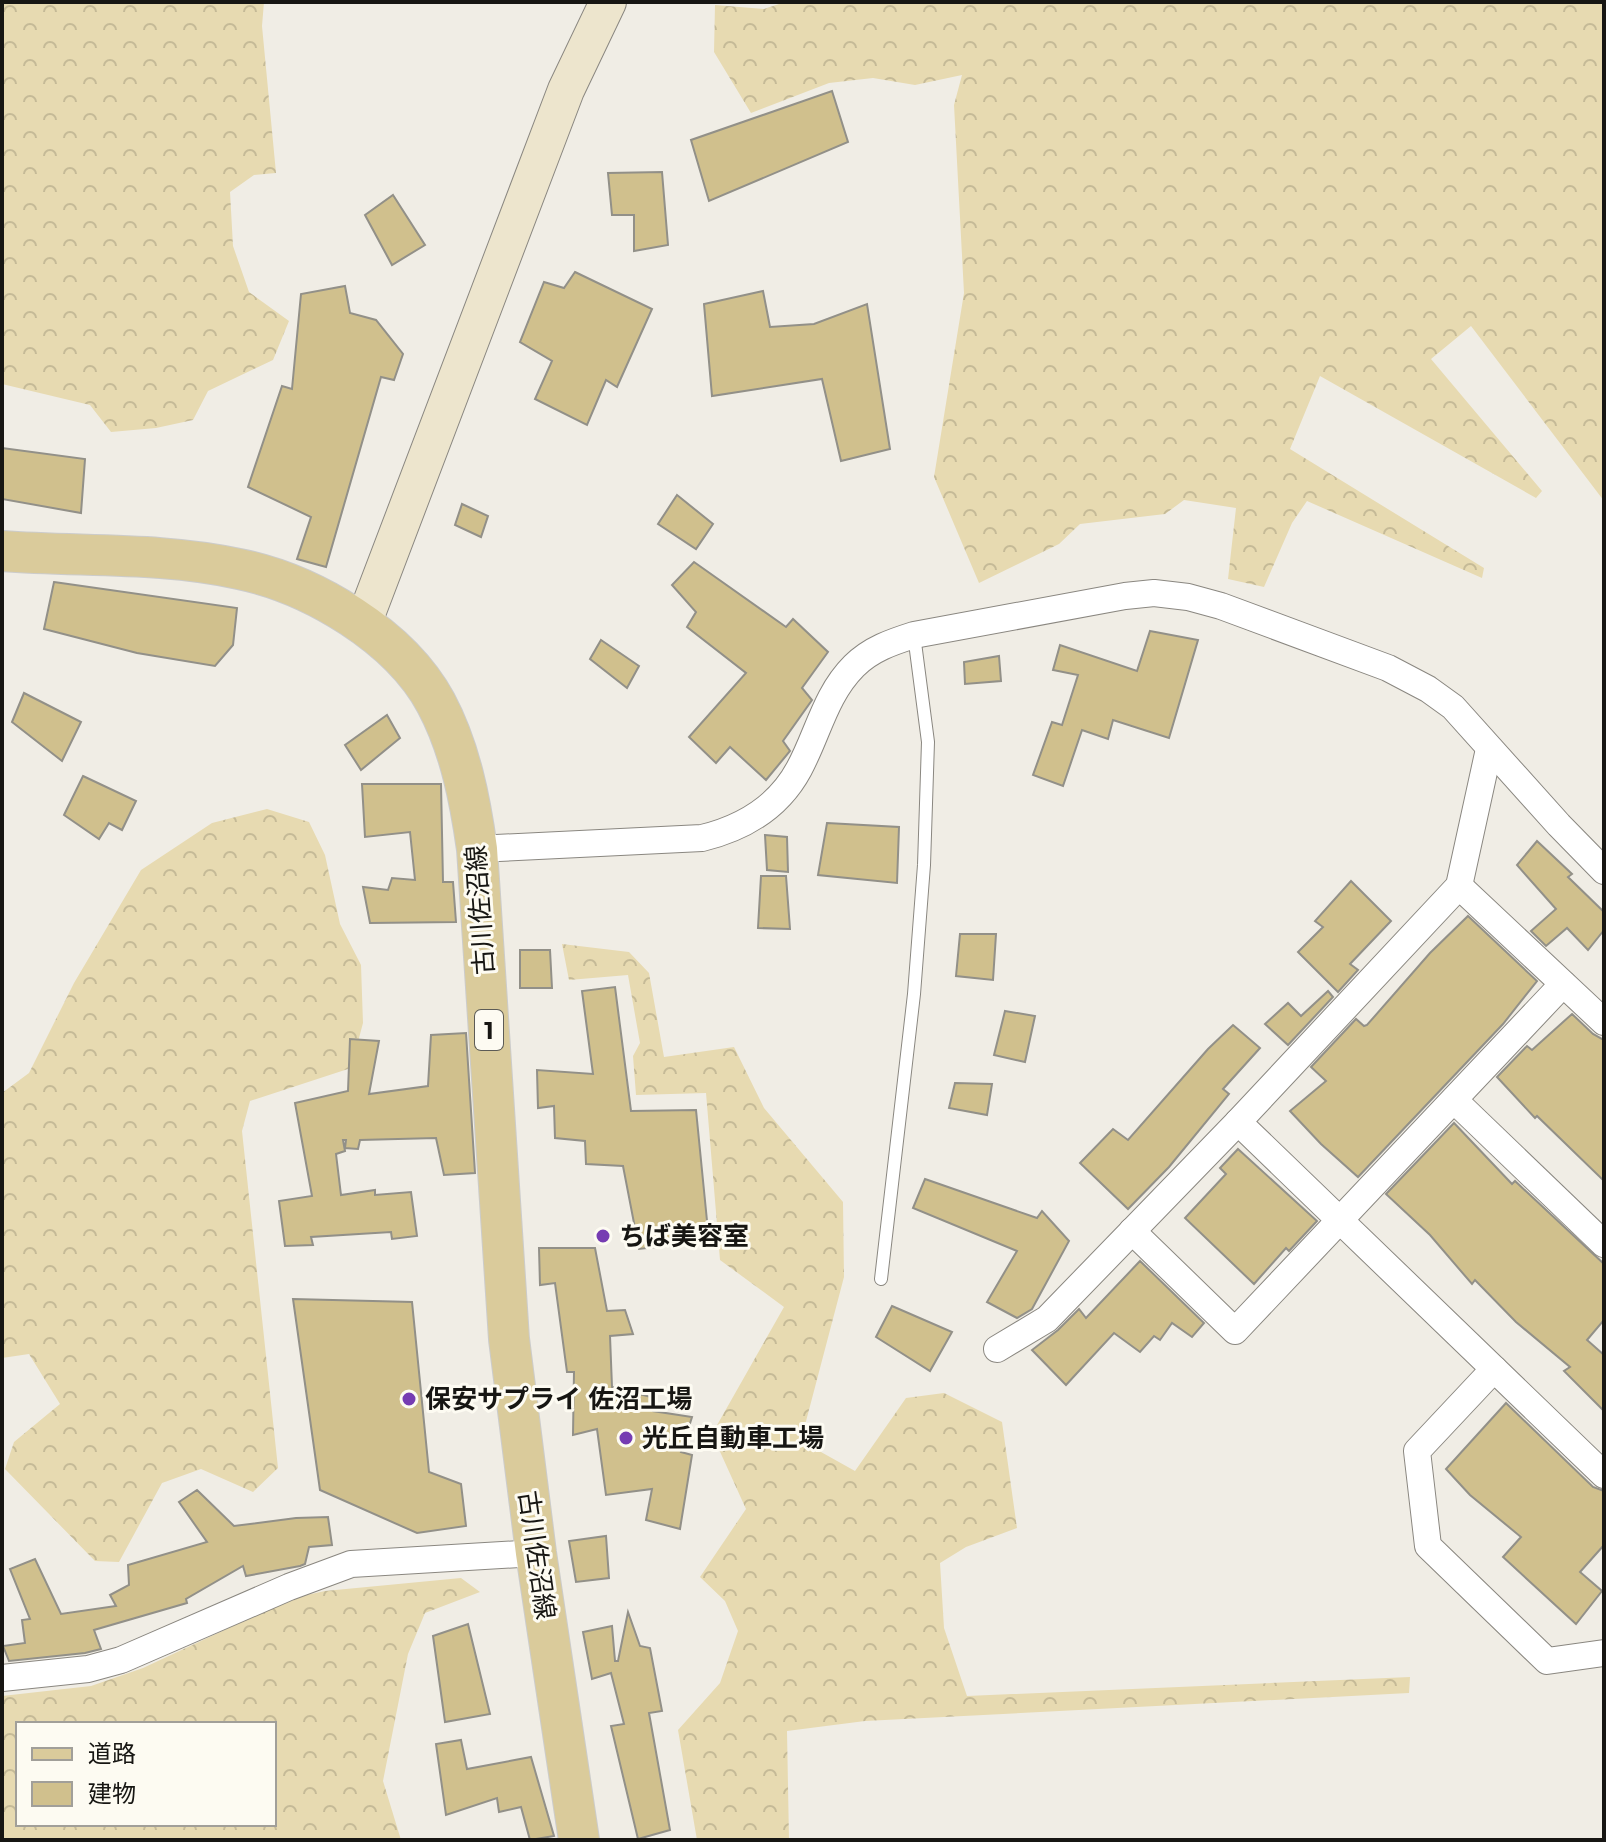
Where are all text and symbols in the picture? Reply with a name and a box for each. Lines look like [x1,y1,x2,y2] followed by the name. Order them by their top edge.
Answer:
[460,844,500,976] street label: 古川佐沼線
[475,1010,503,1050] road number: 1
[619,1220,749,1252] place label: ちば美容室
[594,1227,612,1245] marker: ちば美容室
[425,1383,692,1415] place label: 保安サプライ 佐沼工場
[400,1390,418,1408] marker: 保安サプライ 佐沼工場
[642,1422,824,1454] place label: 光丘自動車工場
[617,1429,635,1447] marker: 光丘自動車工場
[512,1488,562,1622] street label: 古川佐沼線
[16,1722,276,1826] legend
[88,1739,136,1768] text: 道路
[88,1779,136,1808] text: 建物

